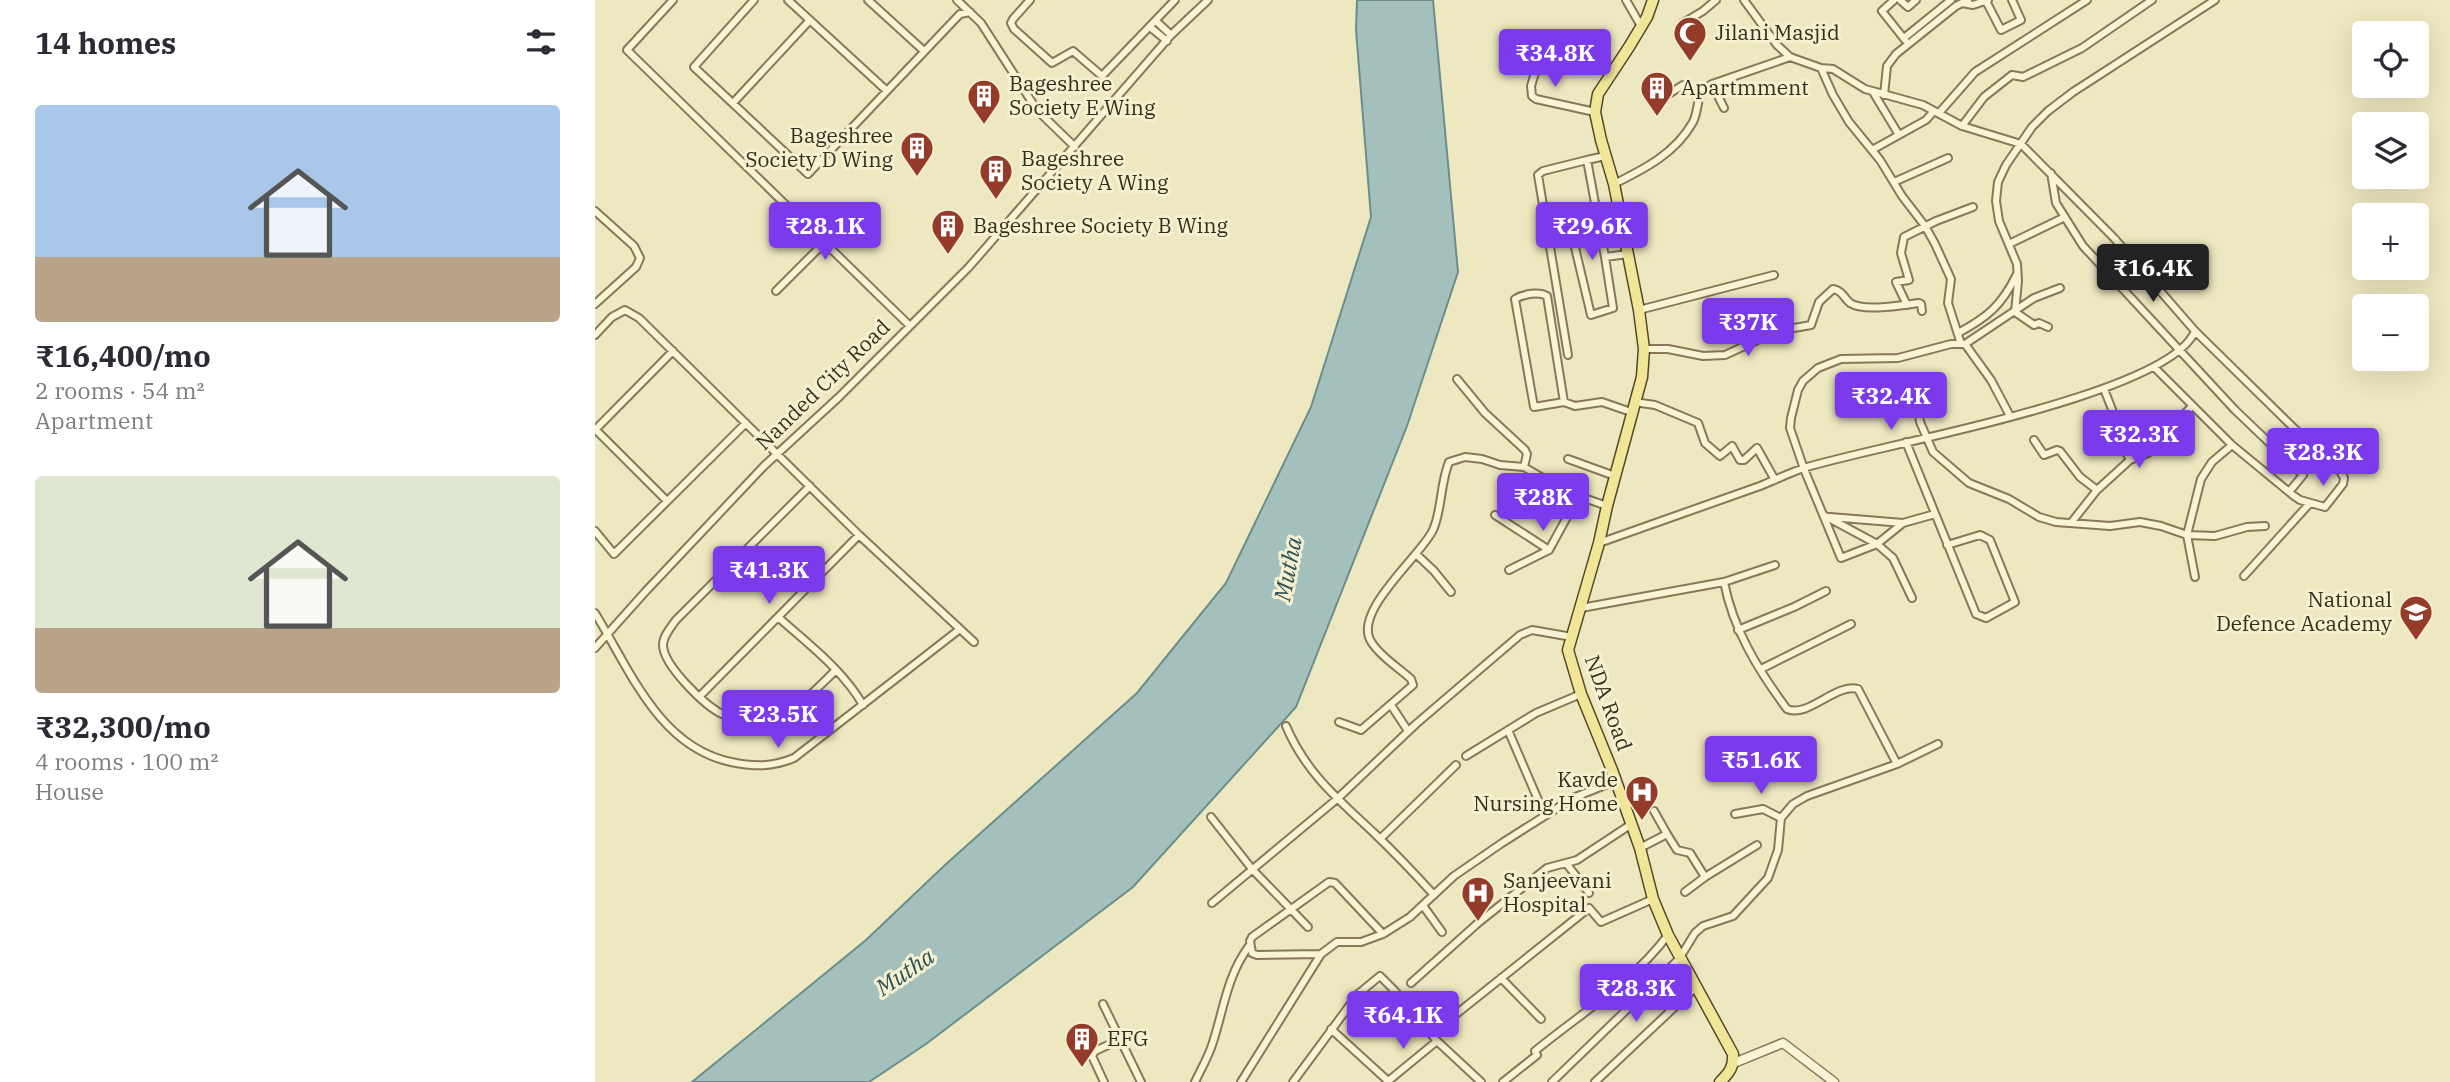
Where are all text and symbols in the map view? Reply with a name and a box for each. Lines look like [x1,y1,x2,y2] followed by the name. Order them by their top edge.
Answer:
[1671,14,1709,63] mosque icon: Jilani Masjid
[1715,18,1840,46] place label: Jilani Masjid
[2352,21,2429,371] map controls
[2352,21,2429,98] button: locate
[35,23,176,62] text: 14 homes
[522,23,560,61] icon: filters
[1498,29,1612,89] pin: ₹34.8K
[1515,37,1595,67] text: ₹34.8K
[1009,69,1156,121] place label: Bageshree Society E Wing
[1638,69,1676,118] building icon: Apartmment
[1681,73,1809,101] place label: Apartmment
[965,77,1003,126] building icon: Bageshree Society E Wing
[2352,112,2429,189] button: layers
[745,121,894,173] place label: Bageshree Society D Wing
[898,129,936,178] building icon: Bageshree Society D Wing
[1021,144,1169,196] place label: Bageshree Society A Wing
[235,150,361,276] icon: home
[977,152,1015,201] building icon: Bageshree Society A Wing
[768,202,882,262] pin: ₹28.1K
[1535,202,1649,262] pin: ₹29.6K
[2352,203,2429,280] button: +
[929,207,967,256] building icon: Bageshree Society B Wing
[785,210,865,240] text: ₹28.1K
[1552,210,1632,240] text: ₹29.6K
[973,211,1229,239] place label: Bageshree Society B Wing
[2096,244,2210,304] pin: ₹16.4K
[2113,252,2193,282] text: ₹16.4K
[2352,294,2429,371] button: −
[1707,298,1789,358] pin: ₹37K
[1718,306,1778,336] text: ₹37K
[749,313,896,456] street label: Nanded City Road
[35,336,211,375] text: ₹16,400/mo
[1834,372,1948,432] pin: ₹32.4K
[35,375,205,405] text: 2 rooms · 54 m²
[1851,380,1931,410] text: ₹32.4K
[35,405,153,435] text: Apartment
[2082,410,2196,470] pin: ₹32.3K
[2099,418,2179,448] text: ₹32.3K
[2266,428,2380,488] pin: ₹28.3K
[2283,436,2363,466] text: ₹28.3K
[1502,474,1584,533] pin: ₹28K
[1513,481,1573,511] text: ₹28K
[235,521,361,647] icon: home
[1266,534,1308,604] water label: Mutha
[712,546,826,606] pin: ₹41.3K
[729,554,809,584] text: ₹41.3K
[2216,585,2393,637] place label: National Defence Academy
[2397,593,2435,642] school or university icon: National Defence Academy
[1579,651,1639,755] street label: NDA Road
[721,690,835,750] pin: ₹23.5K
[738,698,818,728] text: ₹23.5K
[35,707,211,746] text: ₹32,300/mo
[1704,736,1818,796] pin: ₹51.6K
[1721,744,1801,774] text: ₹51.6K
[35,746,218,776] text: 4 rooms · 100 m²
[1473,765,1618,817] place label: Kavde Nursing Home
[1623,773,1661,822] hospital icon: Kavde Nursing Home
[35,776,104,806] text: House
[1503,866,1612,918] place label: Sanjeevani Hospital
[1459,874,1497,923] hospital icon: Sanjeevani Hospital
[868,940,940,1002] water label: Mutha
[1579,964,1693,1024] pin: ₹28.3K
[1596,972,1676,1002] text: ₹28.3K
[1346,992,1460,1051] pin: ₹64.1K
[1363,999,1443,1029] text: ₹64.1K
[1063,1020,1101,1069] building icon: EFG
[1107,1024,1148,1052] place label: EFG

